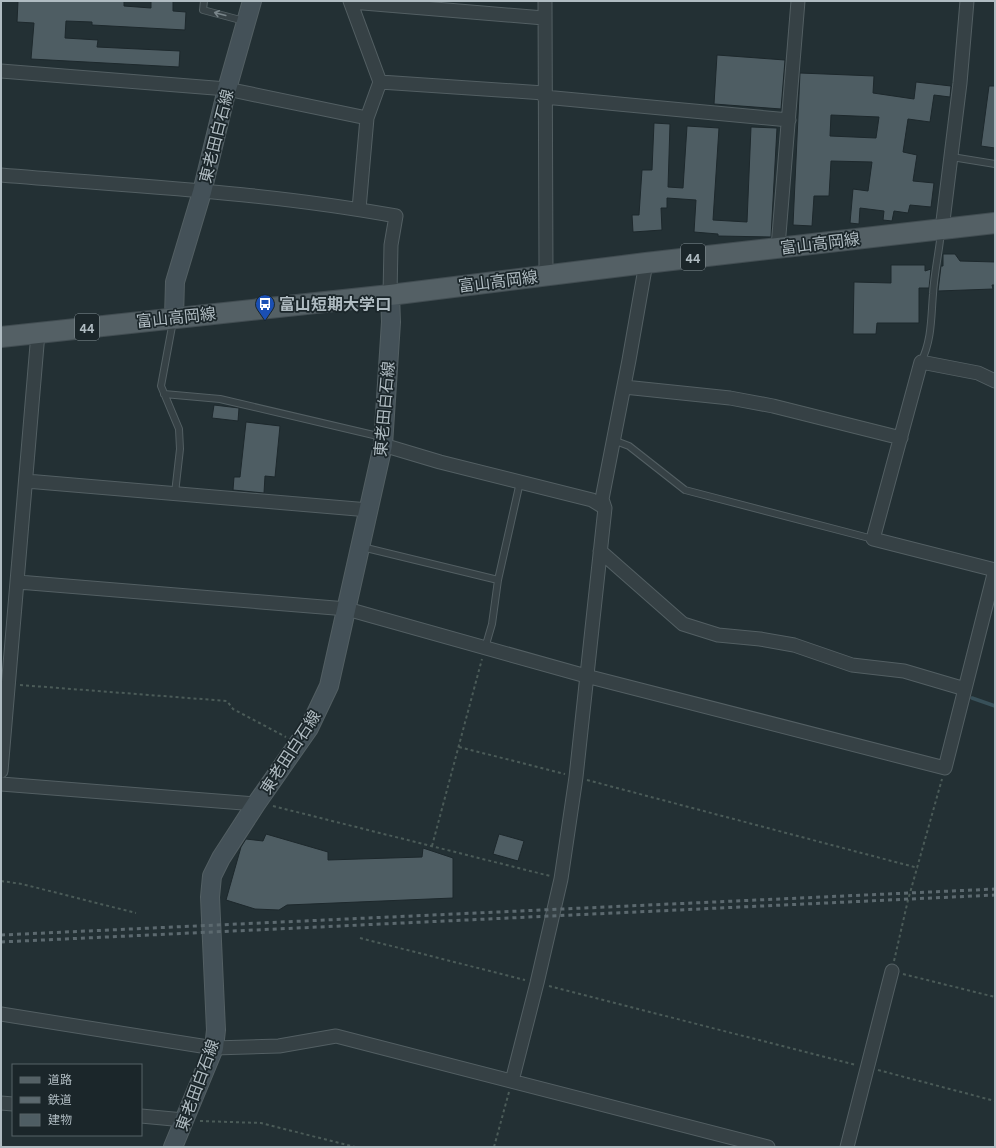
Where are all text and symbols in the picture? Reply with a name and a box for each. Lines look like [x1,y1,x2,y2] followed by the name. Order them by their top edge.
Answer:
[214,10,227,18] one-way arrow
[197,87,236,185] street label: 東老田白石線
[779,230,861,257] street label: 富山高岡線
[681,244,705,270] road number: 44
[457,268,539,295] street label: 富山高岡線
[254,293,276,321] bus stop icon: 富山短期大学口
[279,296,391,313] place label: 富山短期大学口
[135,305,217,330] street label: 富山高岡線
[75,314,99,340] road number: 44
[372,360,397,458] street label: 東老田白石線
[257,707,324,797] street label: 東老田白石線
[173,1037,222,1133] street label: 東老田白石線
[12,1064,142,1136] legend
[48,1073,72,1086] text: 道路
[48,1093,72,1106] text: 鉄道
[48,1113,72,1126] text: 建物

